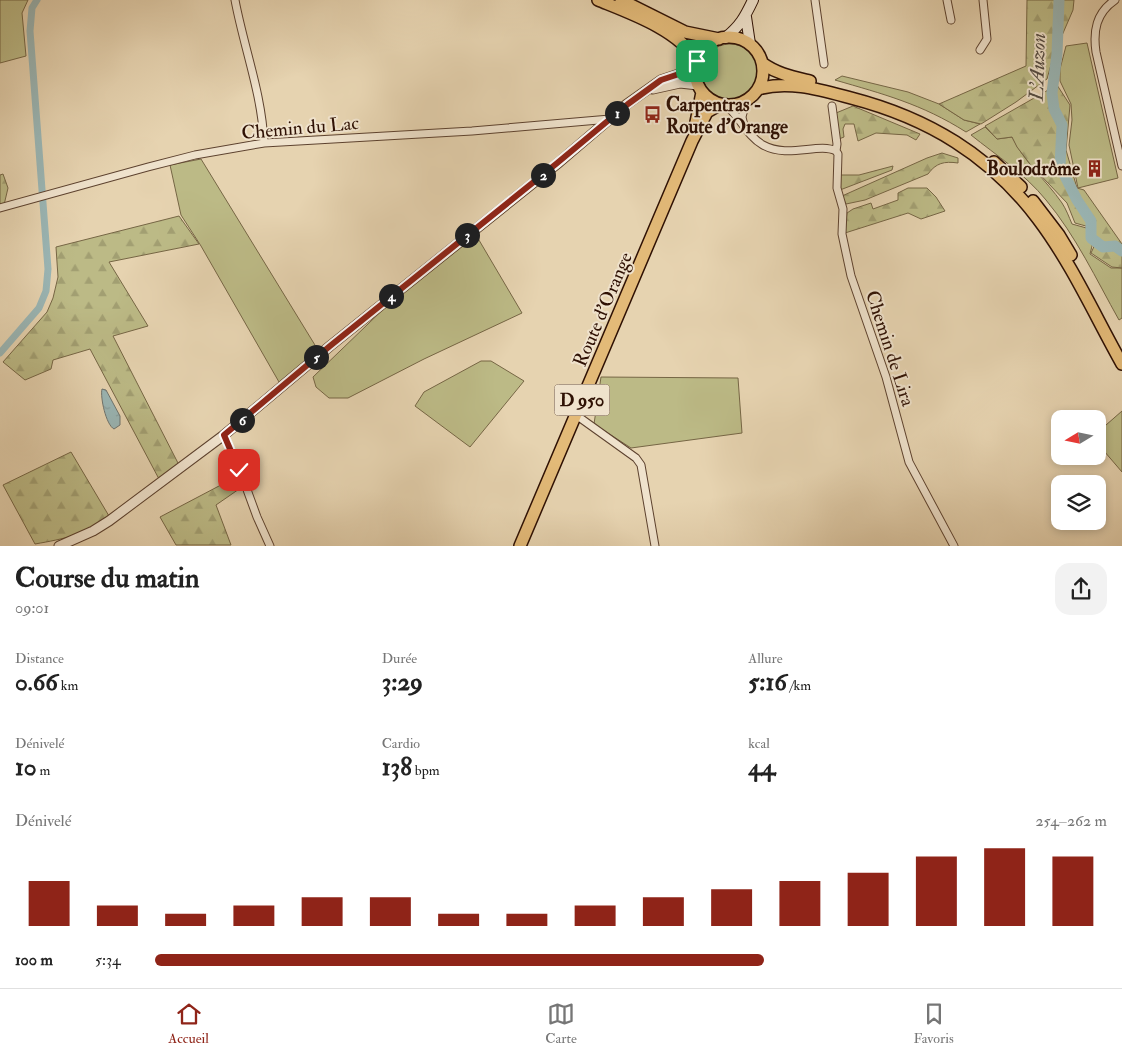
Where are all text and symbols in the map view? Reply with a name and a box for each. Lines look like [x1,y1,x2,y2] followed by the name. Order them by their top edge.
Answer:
[1024,33,1051,102] water label: L'Auzon
[676,40,718,82] pin
[683,47,711,75] icon: arrive
[666,93,788,140] place label: Carpentras - Route d'Orange
[604,100,630,126] pin: 1
[615,105,620,122] text: 1
[642,105,662,125] bus stop icon: Carpentras - Route d'Orange
[240,111,360,145] street label: Chemin du Lac
[987,157,1080,181] place label: Boulodrôme
[1084,158,1104,178] building icon: Boulodrôme
[530,162,556,188] pin: 2
[540,167,547,184] text: 2
[454,222,480,248] pin: 3
[465,227,470,244] text: 3
[568,248,638,370] street label: Route d'Orange
[378,284,404,308] pin: 4
[860,287,920,409] street label: Chemin de Lira
[388,288,395,305] text: 4
[304,344,328,370] pin: 5
[313,349,320,366] text: 5
[554,384,610,416] road number: D 950
[230,408,254,432] pin: 6
[1051,410,1106,465] north arrow
[1051,410,1106,530] map controls
[239,412,246,429] text: 6
[218,449,260,491] pin
[225,456,253,484] icon: check
[1051,475,1106,530] button: layers
[15,561,199,596] text: Course du matin
[1055,563,1107,615] button: share
[15,598,49,618] text: 09:01
[15,650,64,667] text: Distance
[382,650,417,667] text: Durée
[748,650,783,667] text: Allure
[15,667,58,698] text: 0.66
[382,667,423,698] text: 3:29
[748,667,787,698] text: 5:16
[58,677,78,694] text: km
[787,677,811,694] text: /km
[15,735,64,752] text: Dénivelé
[382,735,420,752] text: Cardio
[748,735,770,752] text: kcal
[15,752,37,783] text: 10
[382,752,412,783] text: 138
[748,752,775,783] text: 44
[37,762,50,779] text: m
[412,762,440,779] text: bpm
[15,811,71,831] text: Dénivelé
[1036,811,1107,831] text: 254–262 m
[15,950,53,970] text: 100 m
[95,950,121,970] text: 5:34
[168,1000,209,1047] tab: Accueil
[545,1000,577,1047] tab: Carte
[913,1000,954,1047] tab: Favoris

